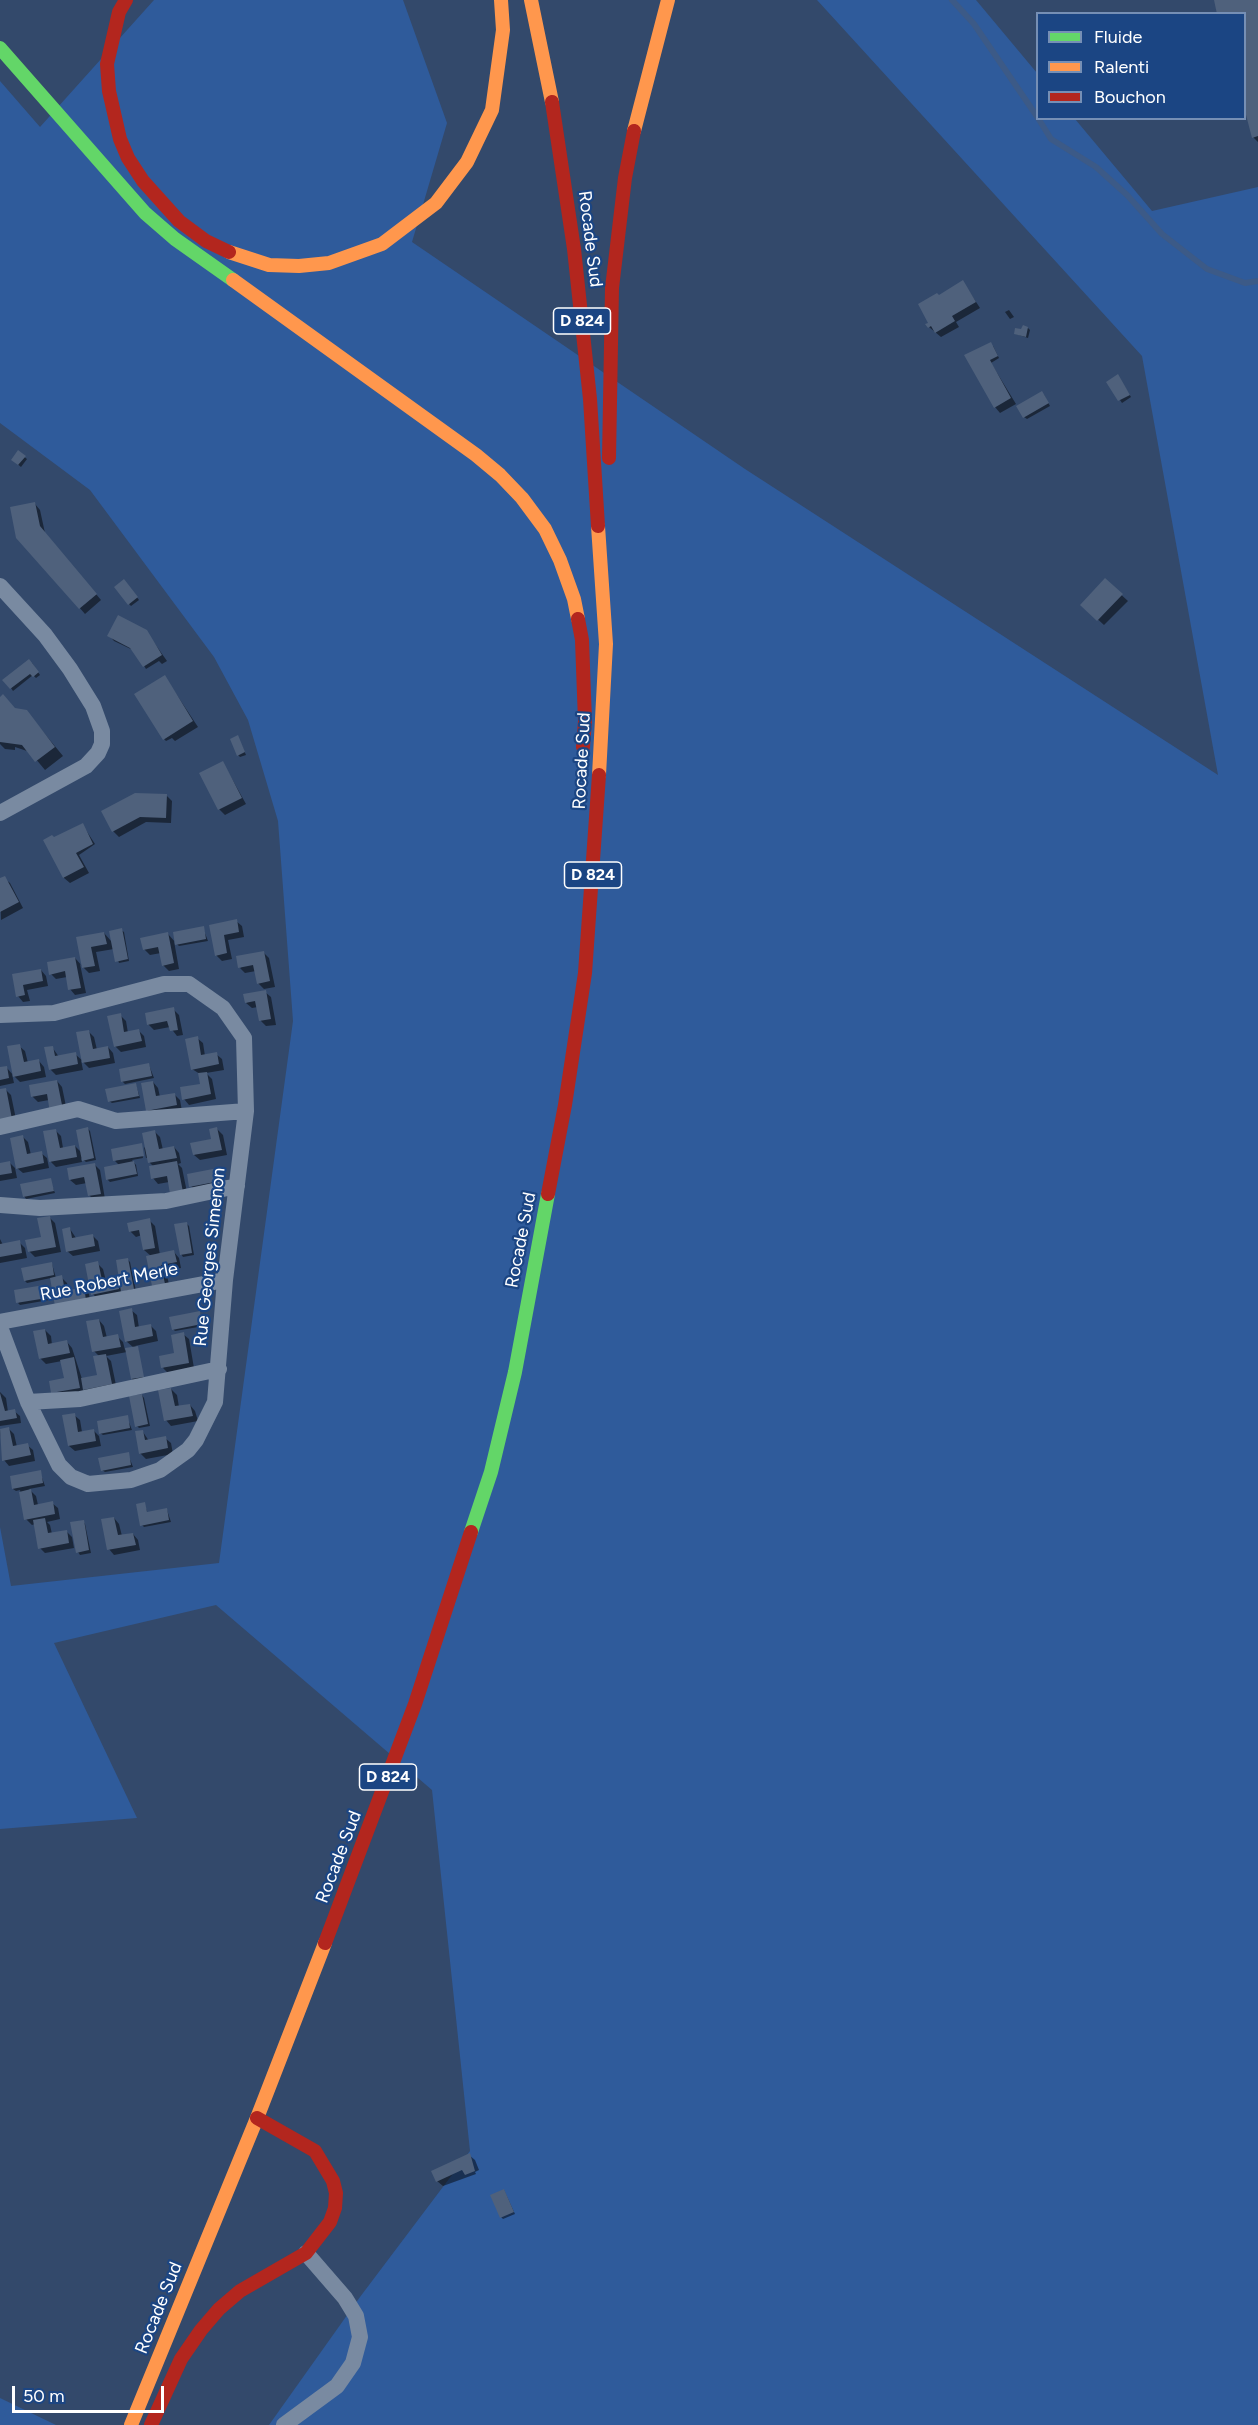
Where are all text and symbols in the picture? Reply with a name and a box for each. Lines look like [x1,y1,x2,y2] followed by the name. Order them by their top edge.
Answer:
[1036,12,1246,120] legend
[1094,26,1142,48] text: Fluide
[1094,56,1149,78] text: Ralenti
[1094,86,1166,108] text: Bouchon
[573,189,607,289] street label: Rocade Sud
[554,308,610,334] road number: D 824
[569,712,595,810] street label: Rocade Sud
[564,862,622,888] road number: D 824
[190,1166,230,1348] street label: Rue Georges Simenon
[501,1190,541,1290] street label: Rocade Sud
[38,1258,180,1306] street label: Rue Robert Merle
[360,1764,416,1790] road number: D 824
[312,1808,366,1906] street label: Rocade Sud
[131,2259,187,2357] street label: Rocade Sud
[15,2374,166,2412] scale bar
[23,2385,65,2407] text: 50 m

